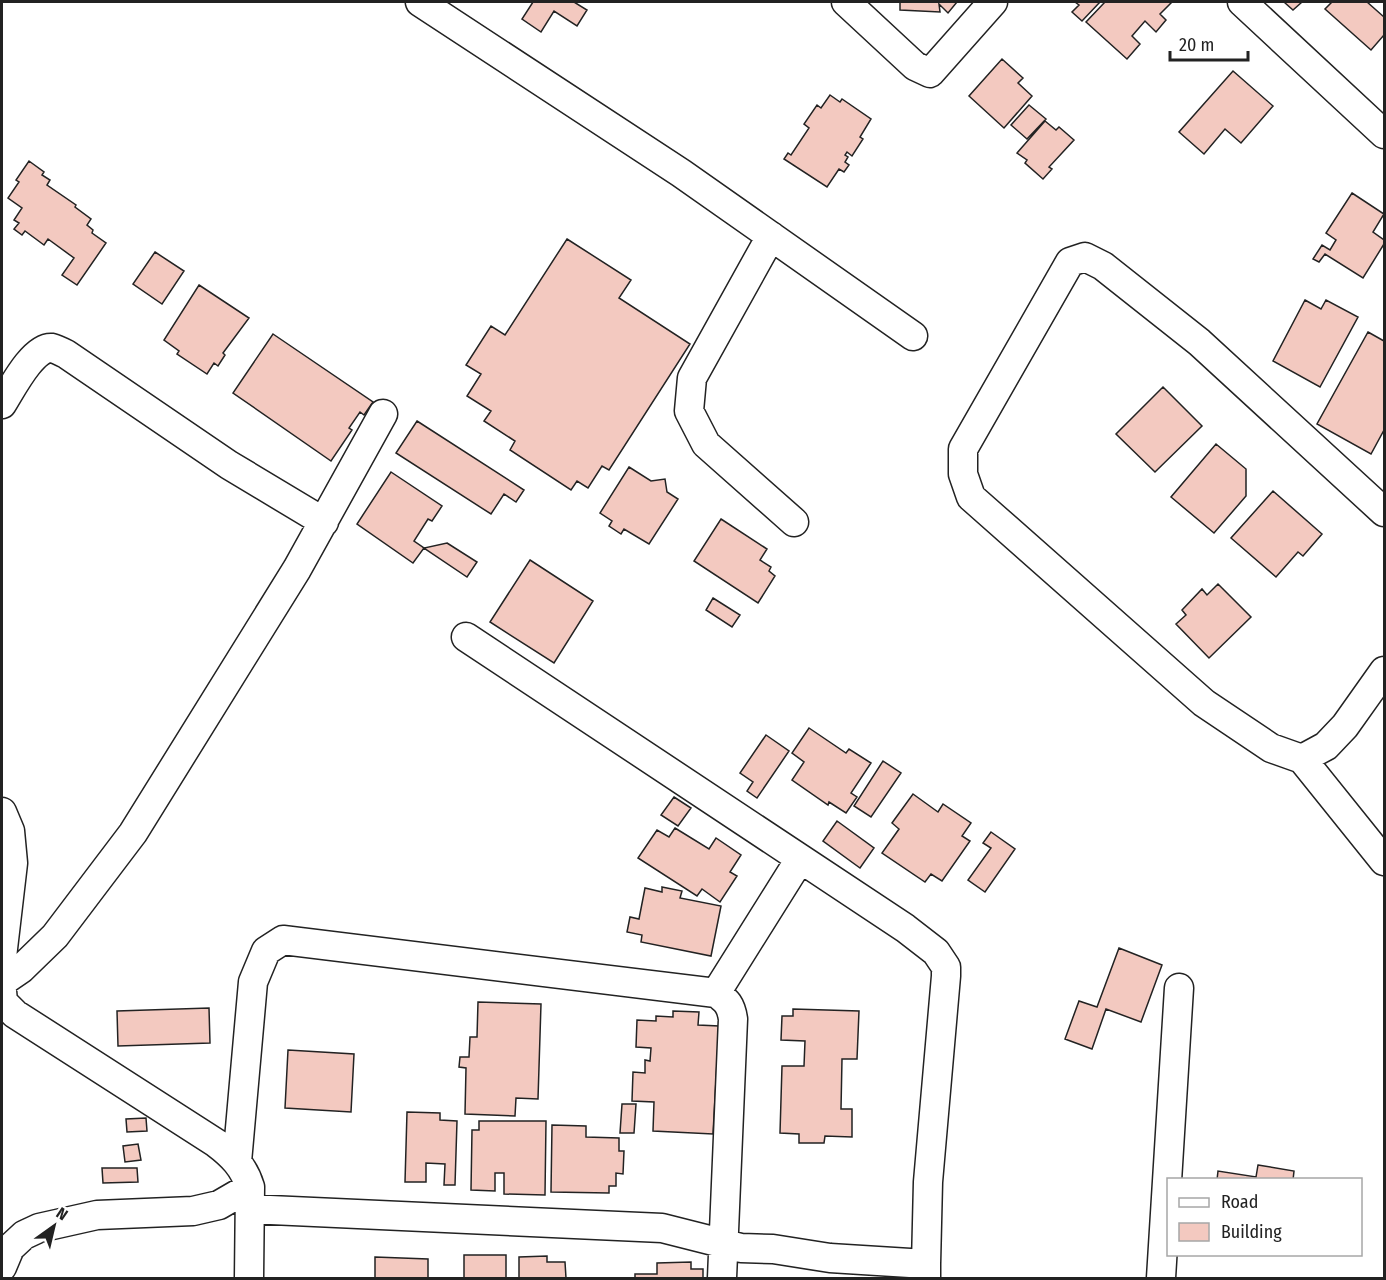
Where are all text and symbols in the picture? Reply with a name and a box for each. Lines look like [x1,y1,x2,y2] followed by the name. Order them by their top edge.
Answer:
[1170,24,1248,62] scale bar
[1179,34,1214,56] text: 20 m
[1167,1178,1362,1256] legend
[1221,1191,1258,1213] text: Road
[24,1196,84,1256] north arrow
[53,1203,71,1225] text: N
[1221,1221,1282,1243] text: Building

